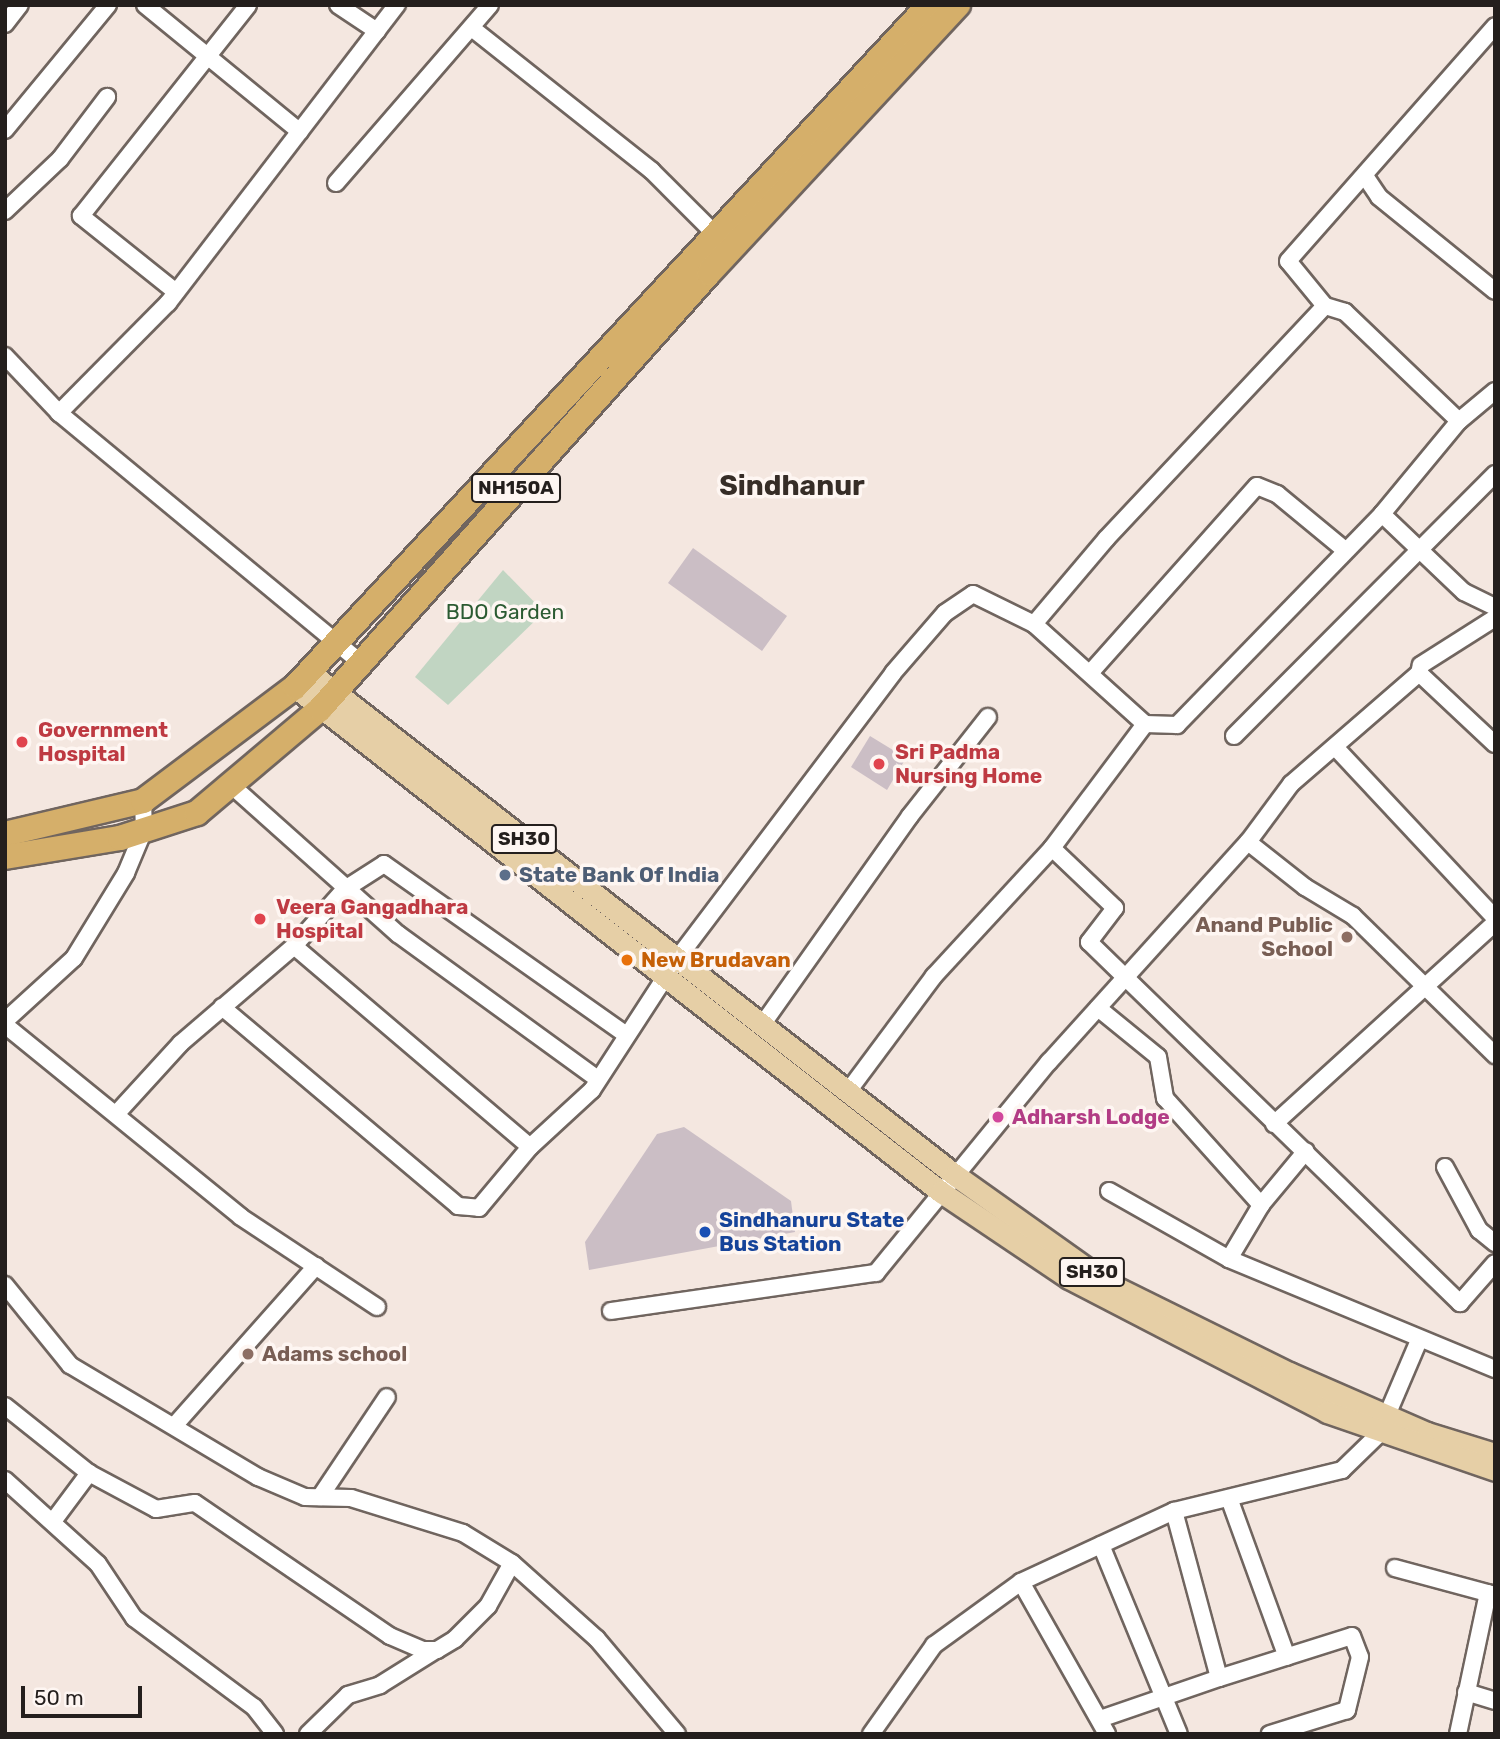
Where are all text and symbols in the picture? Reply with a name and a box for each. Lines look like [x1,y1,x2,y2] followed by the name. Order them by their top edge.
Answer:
[719,469,865,503] district label: Sindhanur
[470,472,562,503] road number: NH150A
[446,599,564,625] park label: BDO Garden
[38,717,168,767] place label: Government Hospital
[12,732,32,752] marker: Government Hospital
[895,739,1042,789] place label: Sri Padma Nursing Home
[869,754,889,774] marker: Sri Padma Nursing Home
[491,824,557,854] road number: SH30
[519,862,720,888] place label: State Bank Of India
[497,867,513,883] marker: State Bank Of India
[276,894,468,944] place label: Veera Gangadhara Hospital
[250,909,270,929] marker: Veera Gangadhara Hospital
[1196,912,1333,962] place label: Anand Public School
[1339,929,1355,945] marker: Anand Public School
[641,947,791,973] place label: New Brudavan
[619,952,635,968] marker: New Brudavan
[1012,1104,1170,1130] place label: Adharsh Lodge
[990,1109,1006,1125] marker: Adharsh Lodge
[719,1207,904,1257] place label: Sindhanuru State Bus Station
[697,1224,713,1240] marker: Sindhanuru State Bus Station
[1059,1256,1125,1288] road number: SH30
[262,1341,407,1367] place label: Adams school
[240,1346,256,1362] marker: Adams school
[24,1672,145,1716] scale bar
[34,1685,84,1710] text: 50 m

